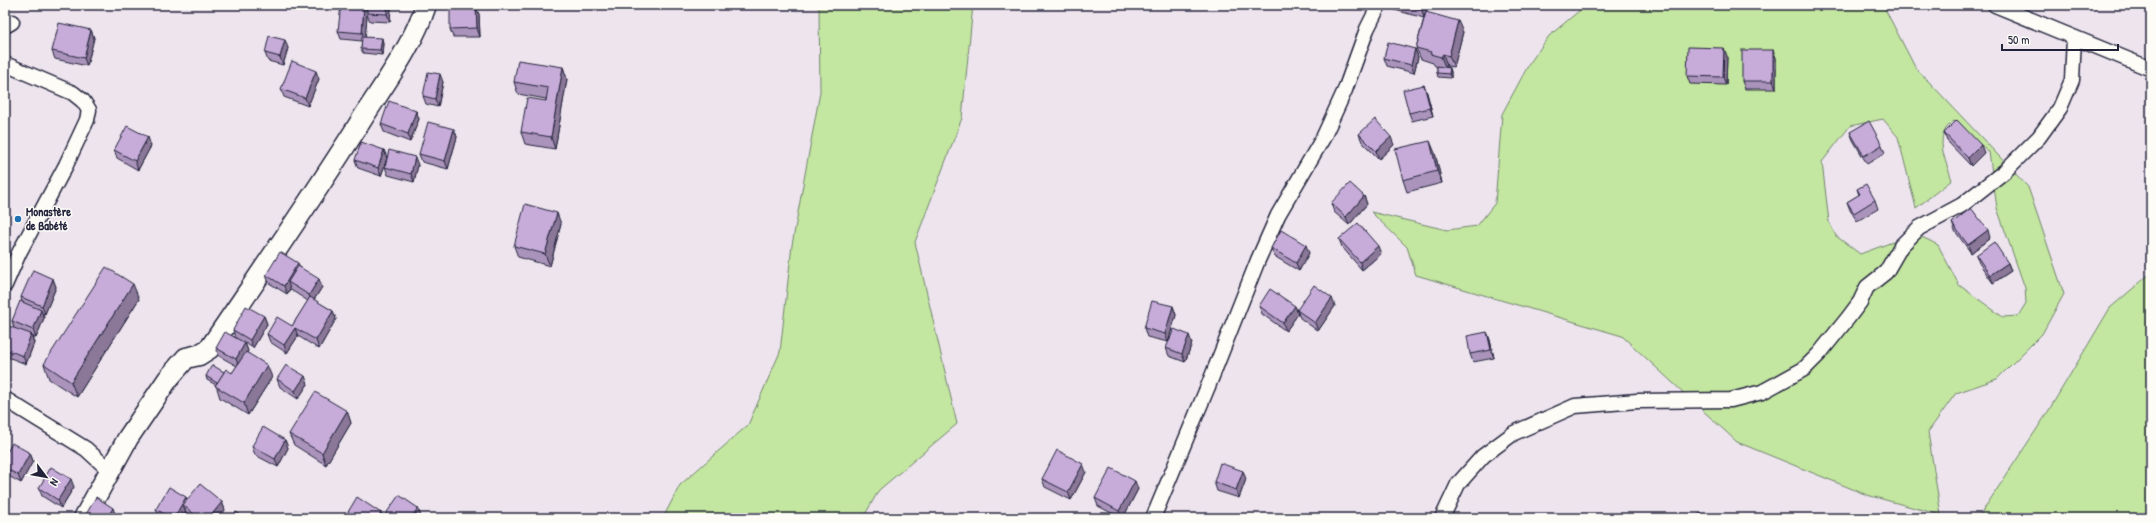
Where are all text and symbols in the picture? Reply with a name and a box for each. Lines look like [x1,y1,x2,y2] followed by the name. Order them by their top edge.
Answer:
[2002,26,2118,52] scale bar
[2008,31,2029,48] text: 50 m
[26,203,71,234] place label: Monastère de Babété
[13,214,23,224] marker: Monastère de Babété
[26,457,66,497] north arrow
[47,476,62,489] text: N

